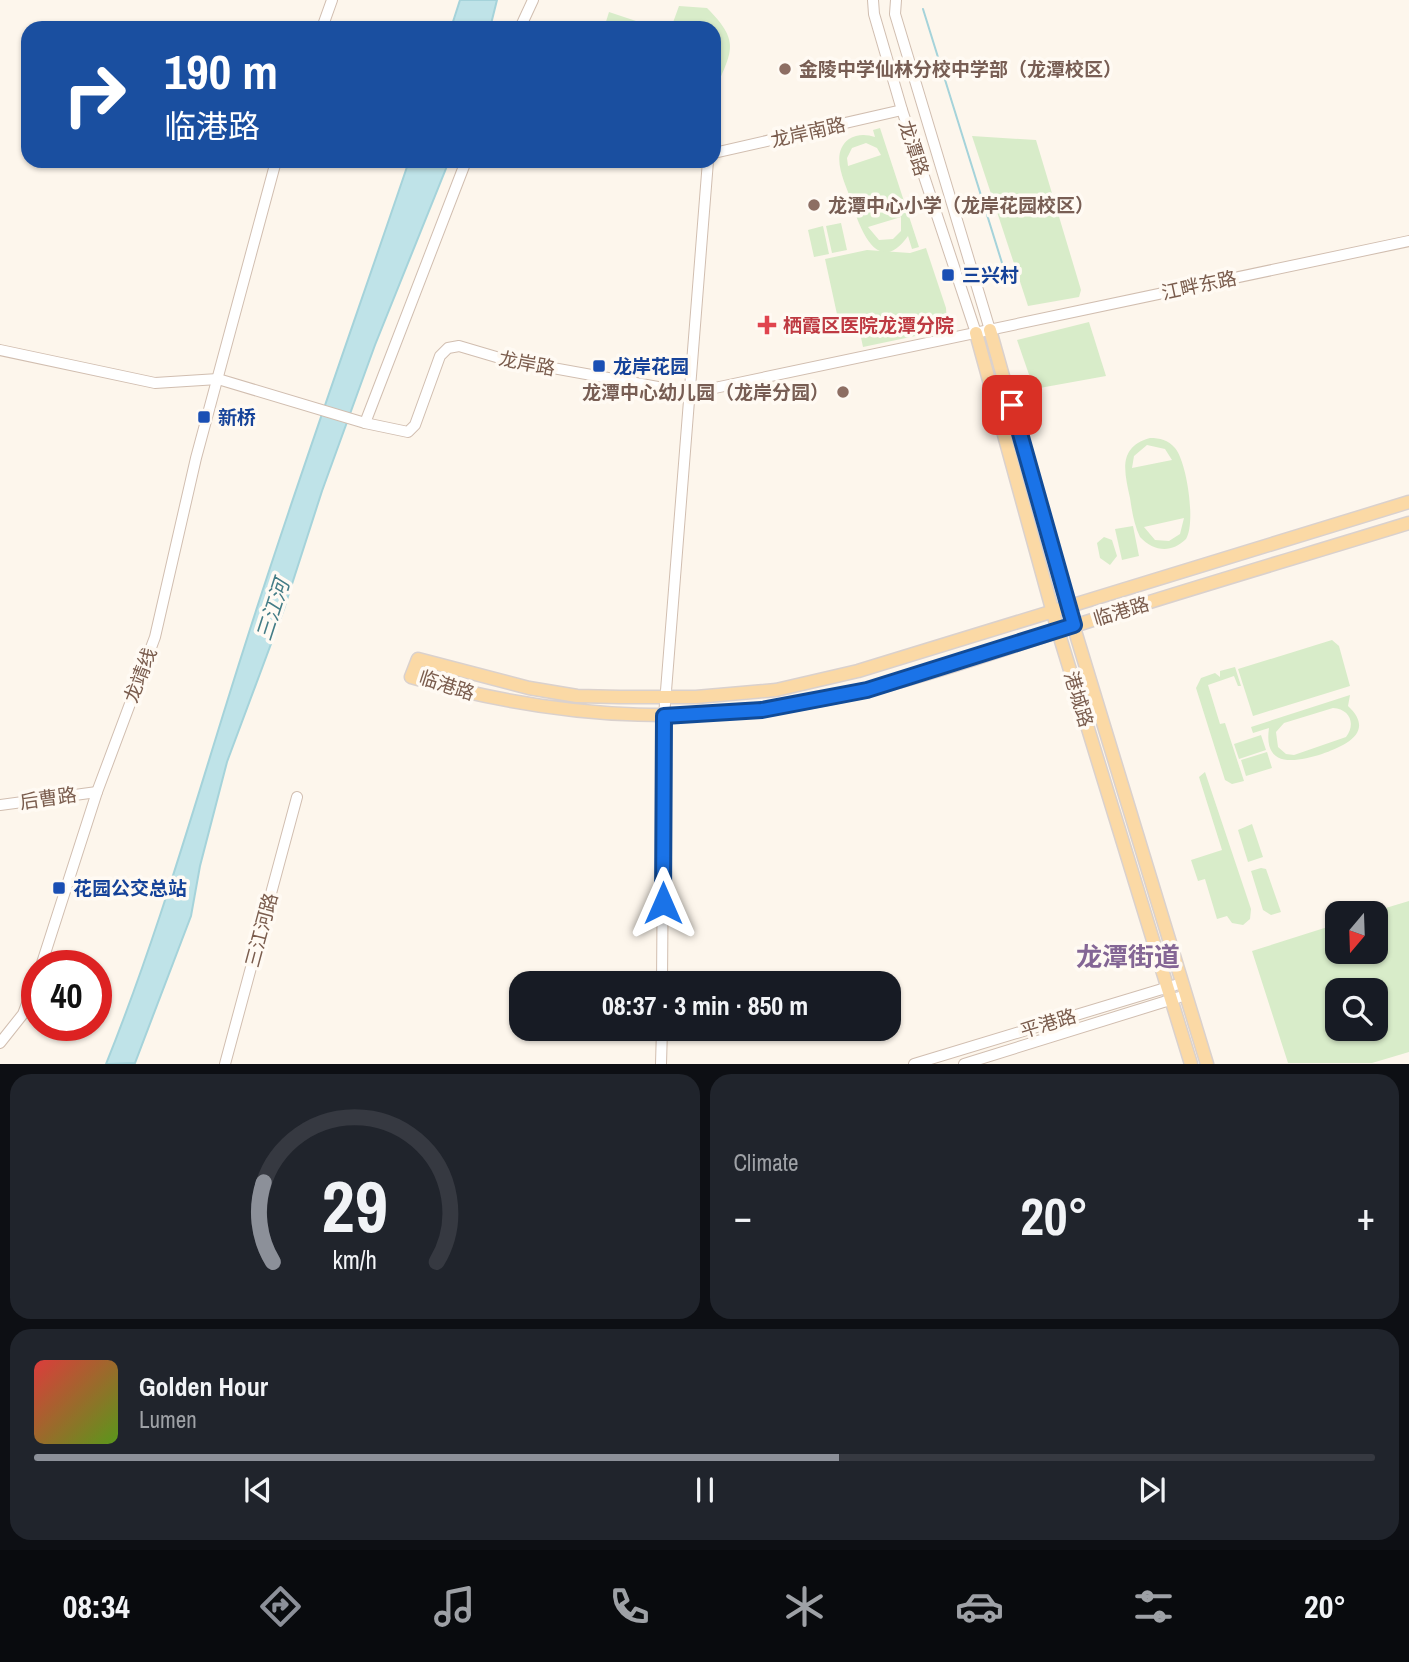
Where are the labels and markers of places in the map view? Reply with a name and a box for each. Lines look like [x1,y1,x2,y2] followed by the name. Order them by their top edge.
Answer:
[799,56,1122,82] place label: 金陵中学仙林分校中学部（龙潭校区）
[777,61,793,77] marker: 金陵中学仙林分校中学部（龙潭校区）
[828,192,1094,218] place label: 龙潭中心小学（龙岸花园校区）
[806,197,822,213] marker: 龙潭中心小学（龙岸花园校区）
[962,262,1019,288] place label: 三兴村
[940,267,956,283] marker: 三兴村
[783,312,954,338] place label: 栖霞区医院龙潭分院
[757,315,777,335] marker: 栖霞区医院龙潭分院
[613,353,689,379] place label: 龙岸花园
[591,358,607,374] marker: 龙岸花园
[982,375,1042,435] pin
[582,379,829,405] place label: 龙潭中心幼儿园（龙岸分园）
[835,384,851,400] marker: 龙潭中心幼儿园（龙岸分园）
[218,404,256,430] place label: 新桥
[196,409,212,425] marker: 新桥
[73,875,187,901] place label: 花园公交总站
[51,880,67,896] marker: 花园公交总站

